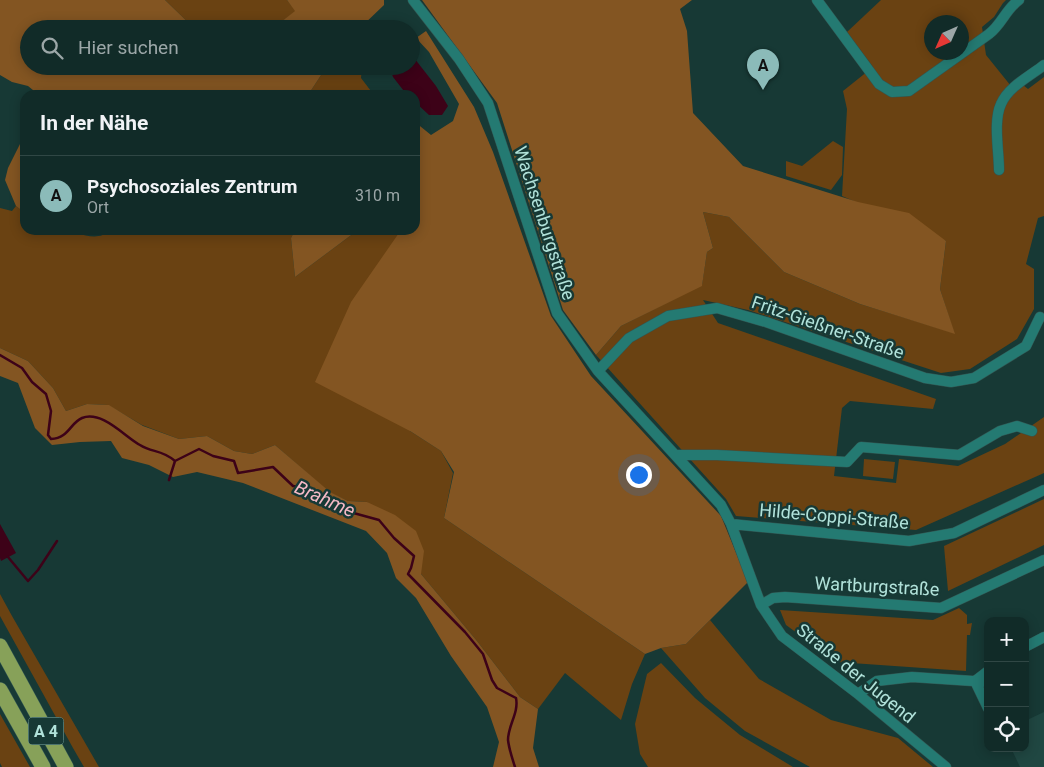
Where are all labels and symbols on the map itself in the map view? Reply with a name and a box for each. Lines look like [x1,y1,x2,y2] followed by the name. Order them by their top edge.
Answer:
[924,15,969,60] north arrow
[747,49,779,90] pin: A
[510,143,580,303] street label: Wachsenburgstraße
[749,291,907,363] street label: Fritz-Gießner-Straße
[626,462,652,488] your location
[291,476,359,523] water label: Brahme
[758,499,910,533] street label: Hilde-Coppi-Straße
[814,572,940,600] street label: Wartburgstraße
[792,619,920,727] street label: Straße der Jugend
[28,718,64,744] road number: A 4

